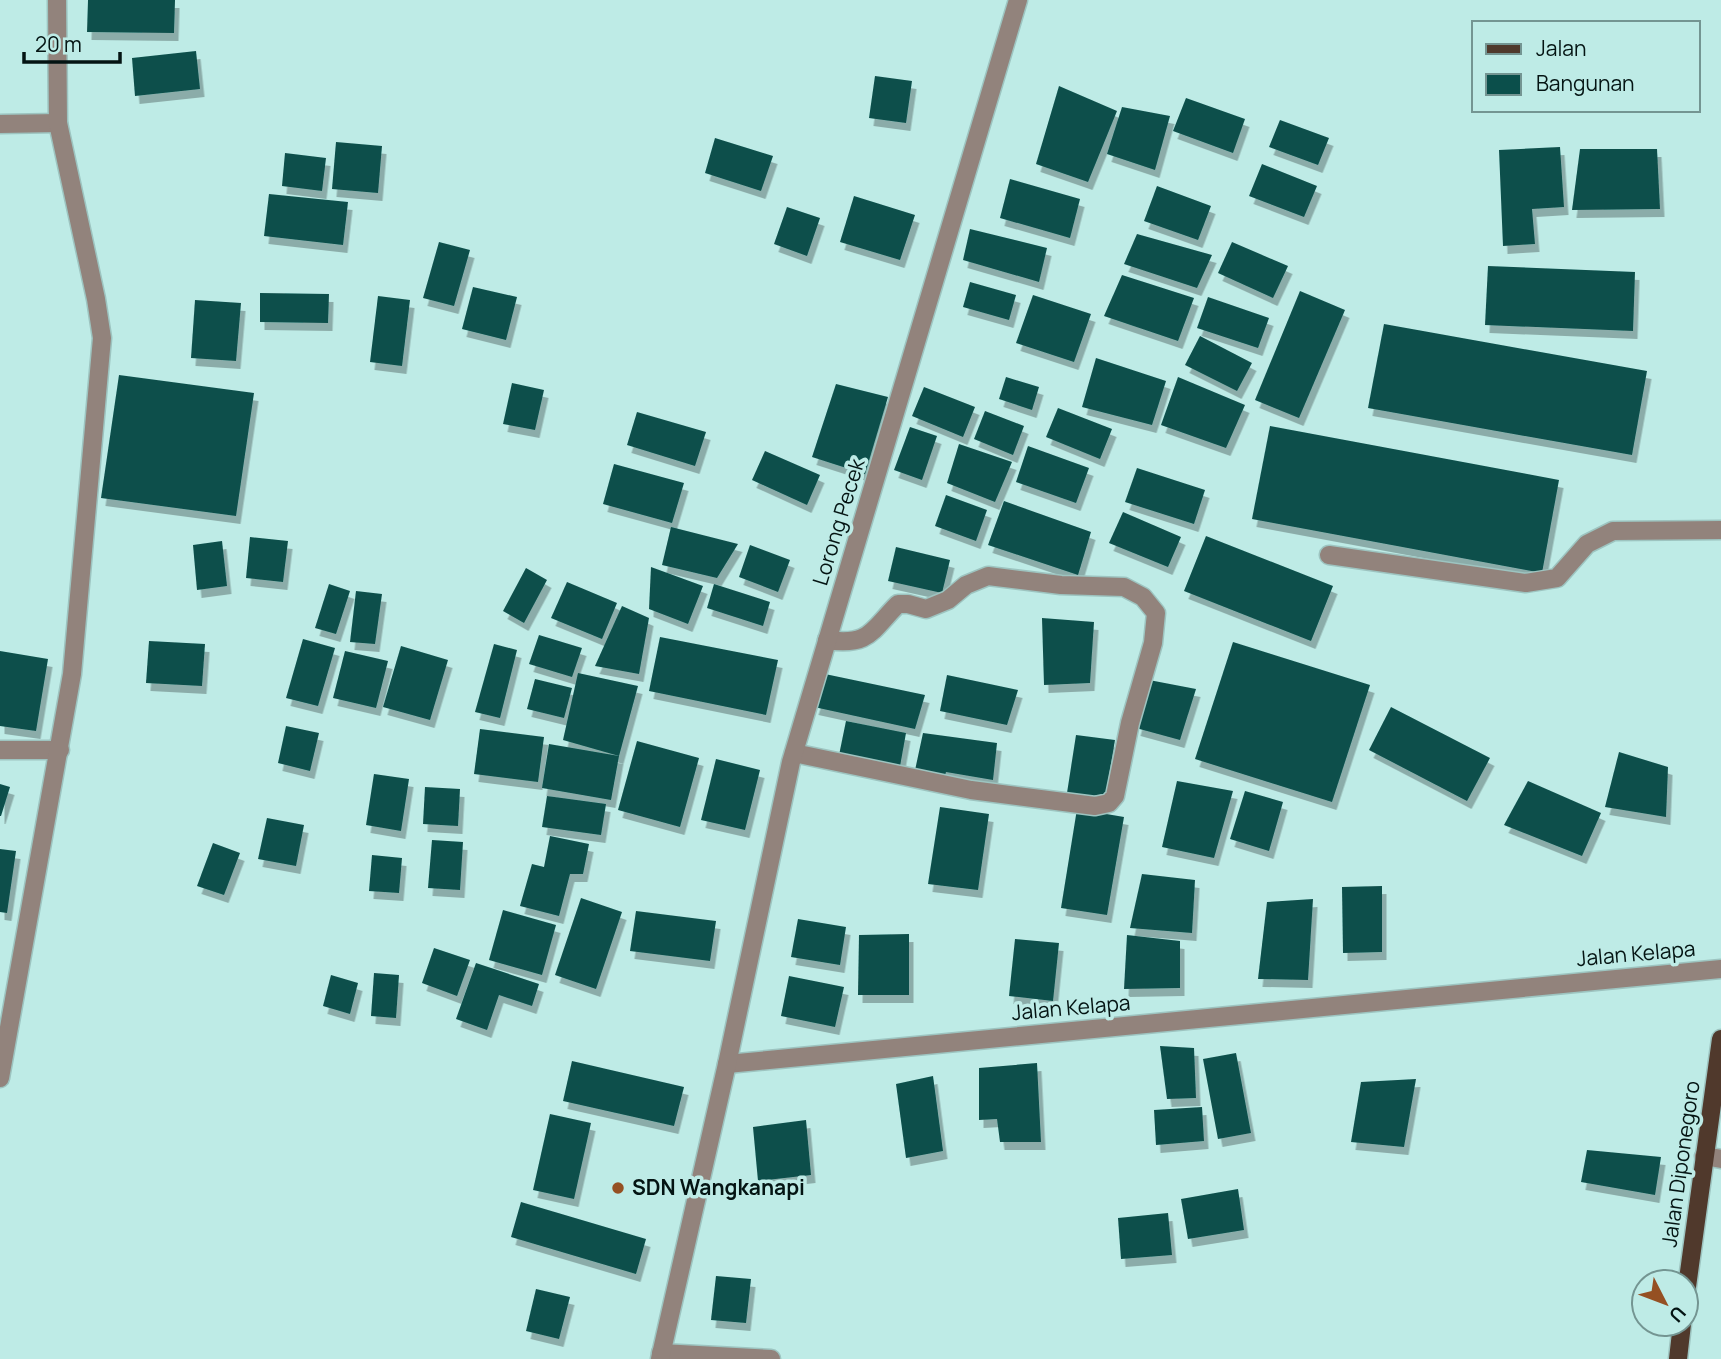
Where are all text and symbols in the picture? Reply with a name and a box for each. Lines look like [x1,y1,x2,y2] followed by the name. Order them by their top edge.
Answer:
[24,21,121,65] scale bar
[1472,21,1700,112] legend
[35,30,82,58] text: 20 m
[1536,34,1586,62] text: Jalan
[1536,69,1635,97] text: Bangunan
[806,454,871,588] street label: Lorong Pecek
[1575,934,1697,972] street label: Jalan Kelapa
[1010,988,1132,1026] street label: Jalan Kelapa
[1654,1079,1706,1249] street label: Jalan Diponegoro
[632,1173,805,1201] place label: SDN Wangkanapi
[610,1180,626,1196] marker: SDN Wangkanapi
[1630,1268,1700,1338] north arrow
[1663,1301,1692,1328] text: U

